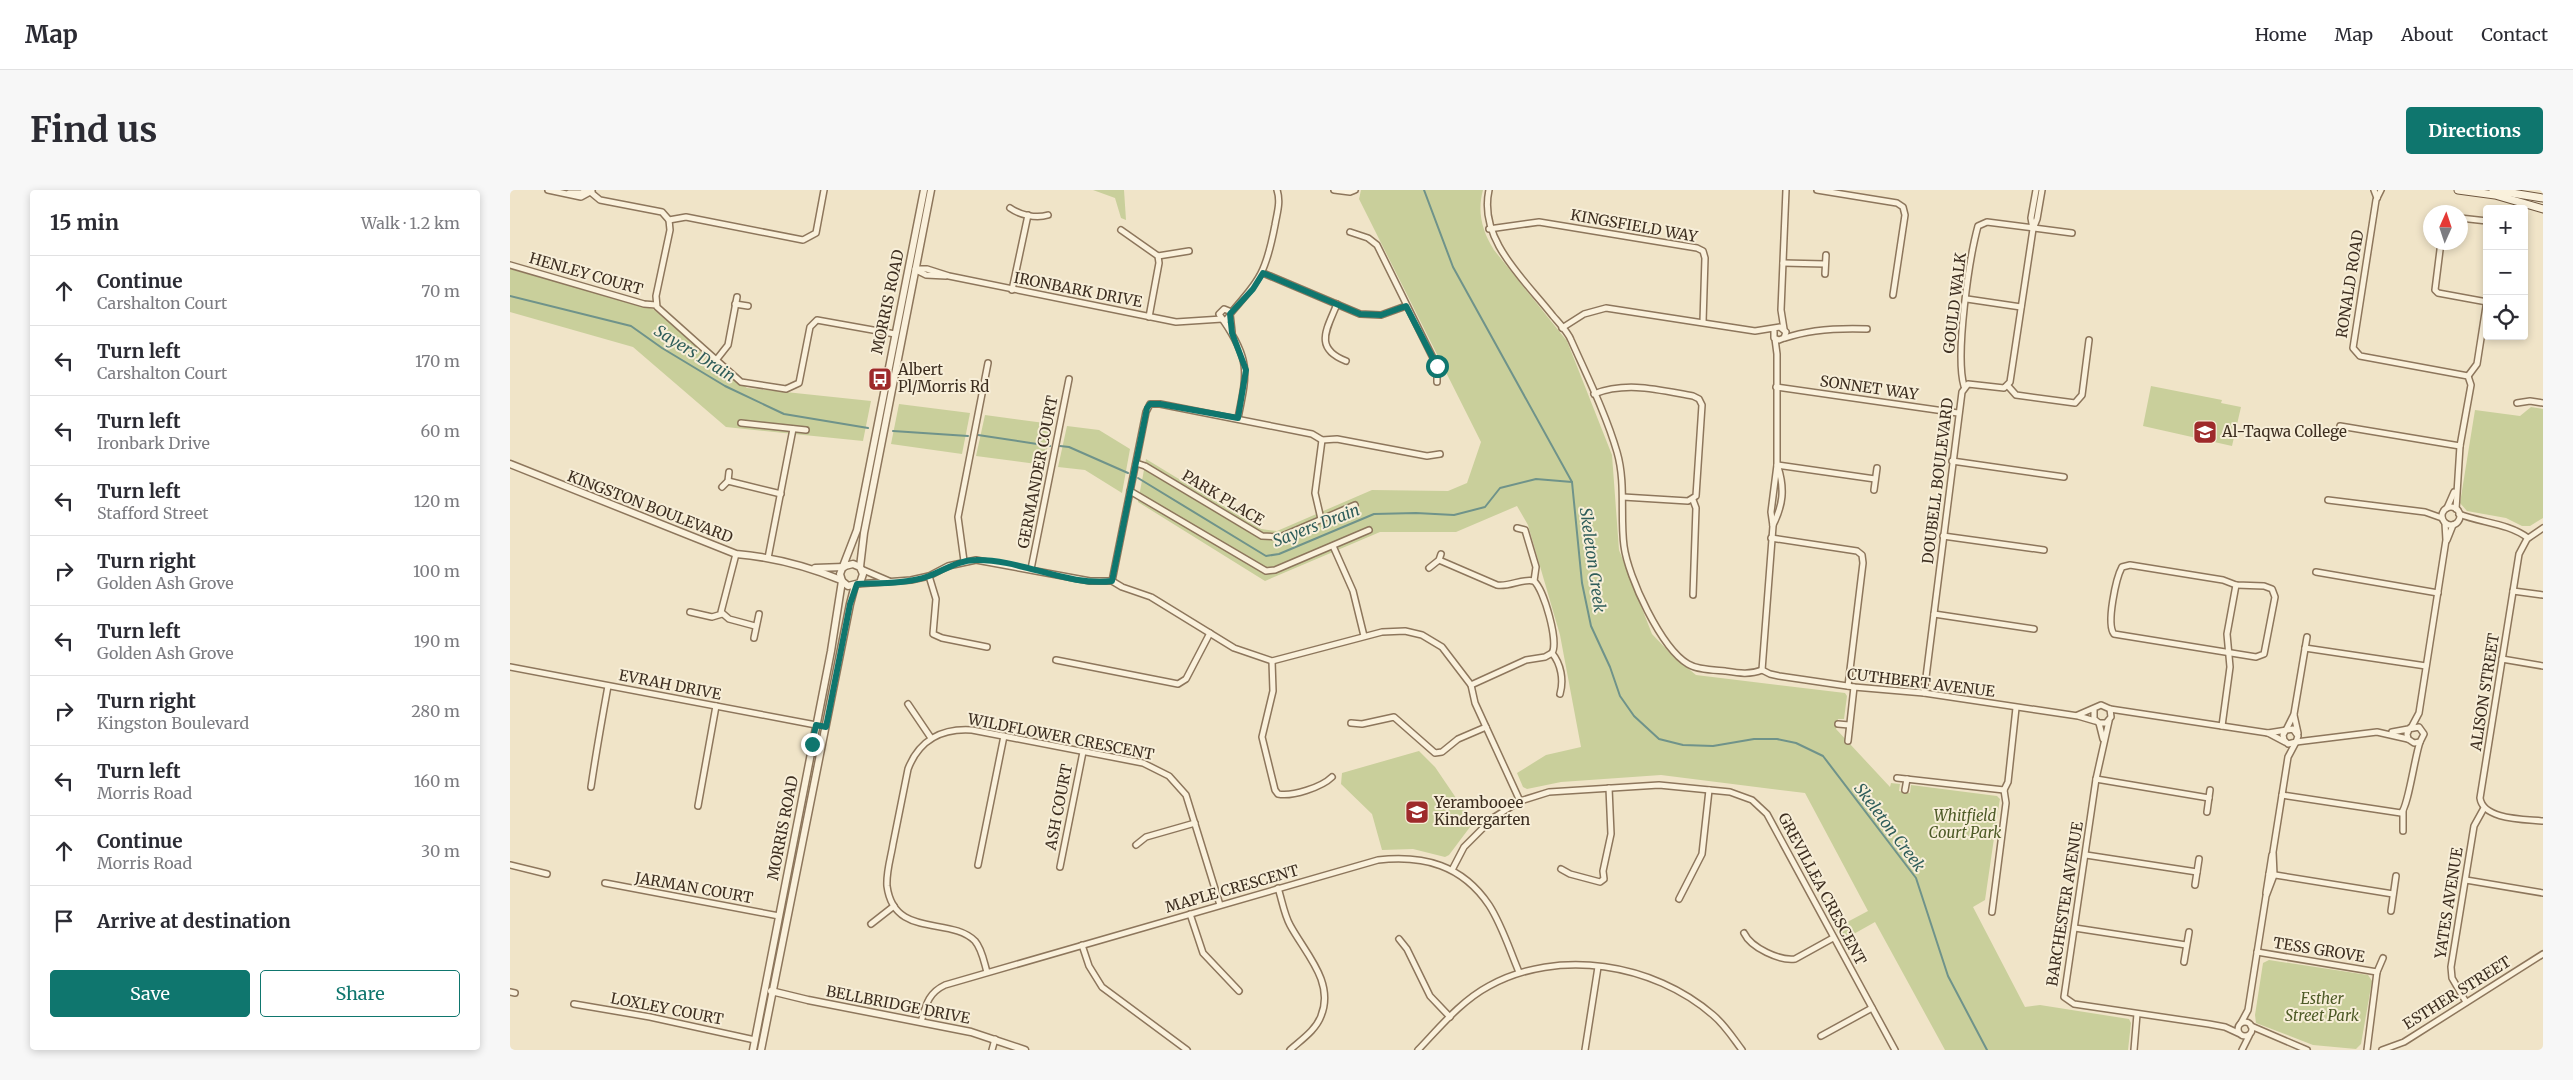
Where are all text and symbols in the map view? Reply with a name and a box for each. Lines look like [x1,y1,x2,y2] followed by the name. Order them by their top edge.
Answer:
[25,19,78,50] text: Map
[2255,23,2307,46] text: Home
[2335,23,2373,46] text: Map
[2401,23,2453,46] text: About
[2481,23,2548,46] text: Contact
[2406,107,2543,154] button: Directions
[30,108,157,152] text: Find us
[1569,205,1699,246] street label: KINGSFIELD WAY
[2423,205,2468,250] north arrow
[2483,205,2528,340] map controls
[2483,205,2528,250] button: +
[50,209,119,236] text: 15 min
[361,213,460,233] text: Walk · 1.2 km
[2332,228,2367,339] street label: RONALD ROAD
[527,248,646,299] street label: HENLEY COURT
[867,248,908,356] street label: MORRIS ROAD
[2483,250,2528,295] button: −
[1939,251,1970,354] street label: GOULD WALK
[1012,268,1144,311] street label: IRONBARK DRIVE
[97,269,183,293] text: Continue
[50,277,78,305] icon: ahead
[421,281,460,301] text: 70 m
[97,293,227,313] text: Carshalton Court
[2483,295,2528,340] button: locate
[651,320,739,386] water label: Sayers Drain
[97,339,181,363] text: Turn left
[50,347,78,375] icon: left
[415,351,460,371] text: 170 m
[1426,355,1449,378] route start
[897,360,989,396] place label: Albert Pl/Morris Rd
[97,363,227,383] text: Carshalton Court
[867,366,893,392] bus stop icon: Albert Pl/Morris Rd
[1819,371,1920,404] street label: SONNET WAY
[1013,393,1062,550] street label: GERMANDER COURT
[1918,397,1957,565] street label: DOUBELL BOULEVARD
[97,409,181,433] text: Turn left
[50,417,78,445] icon: left
[2192,419,2218,445] school or university icon: Al-Taqwa College
[420,421,460,441] text: 60 m
[2221,422,2347,441] place label: Al-Taqwa College
[97,433,210,453] text: Ironbark Drive
[565,466,736,547] street label: KINGSTON BOULEVARD
[1179,466,1268,530] street label: PARK PLACE
[97,479,181,503] text: Turn left
[50,487,78,515] icon: left
[414,491,460,511] text: 120 m
[1270,499,1362,551] water label: Sayers Drain
[97,503,209,523] text: Stafford Street
[1576,506,1610,614] water label: Skeleton Creek
[97,549,196,573] text: Turn right
[50,557,78,585] icon: right
[413,561,460,581] text: 100 m
[97,573,234,593] text: Golden Ash Grove
[97,619,181,643] text: Turn left
[50,627,78,655] icon: left
[414,631,460,651] text: 190 m
[2466,631,2503,753] street label: ALISON STREET
[97,643,234,663] text: Golden Ash Grove
[1846,664,1997,701] street label: CUTHBERT AVENUE
[617,665,723,704] street label: EVRAH DRIVE
[97,689,196,713] text: Turn right
[50,697,78,725] icon: right
[411,701,460,721] text: 280 m
[965,709,1156,764] street label: WILDFLOWER CRESCENT
[97,713,249,733] text: Kingston Boulevard
[801,733,824,756] route end
[97,759,181,783] text: Turn left
[1041,762,1076,852] street label: ASH COURT
[50,767,78,795] icon: left
[414,771,460,791] text: 160 m
[763,774,802,882] street label: MORRIS ROAD
[1850,779,1930,875] water label: Skeleton Creek
[97,783,192,803] text: Morris Road
[1433,793,1530,829] place label: Yerambooee Kindergarten
[1404,799,1430,825] school or university icon: Yerambooee Kindergarten
[1929,806,2002,842] park label: Whitfield Court Park
[1774,809,1871,969] street label: GREVILLEA CRESCENT
[2042,820,2087,988] street label: BARCHESTER AVENUE
[97,829,183,853] text: Continue
[50,837,78,865] icon: ahead
[421,841,460,861] text: 30 m
[2430,845,2467,961] street label: YATES AVENUE
[97,853,192,873] text: Morris Road
[1163,860,1301,917] street label: MAPLE CRESCENT
[632,868,755,907] street label: JARMAN COURT
[50,907,78,935] icon: arrive
[97,909,291,933] text: Arrive at destination
[2272,933,2367,966] street label: TESS GROVE
[2399,952,2515,1033] street label: ESTHER STREET
[50,970,250,1017] button: Save
[260,970,460,1017] button: Share
[824,981,972,1028] street label: BELLBRIDGE DRIVE
[609,988,726,1029] street label: LOXLEY COURT
[2285,989,2360,1025] park label: Esther Street Park

